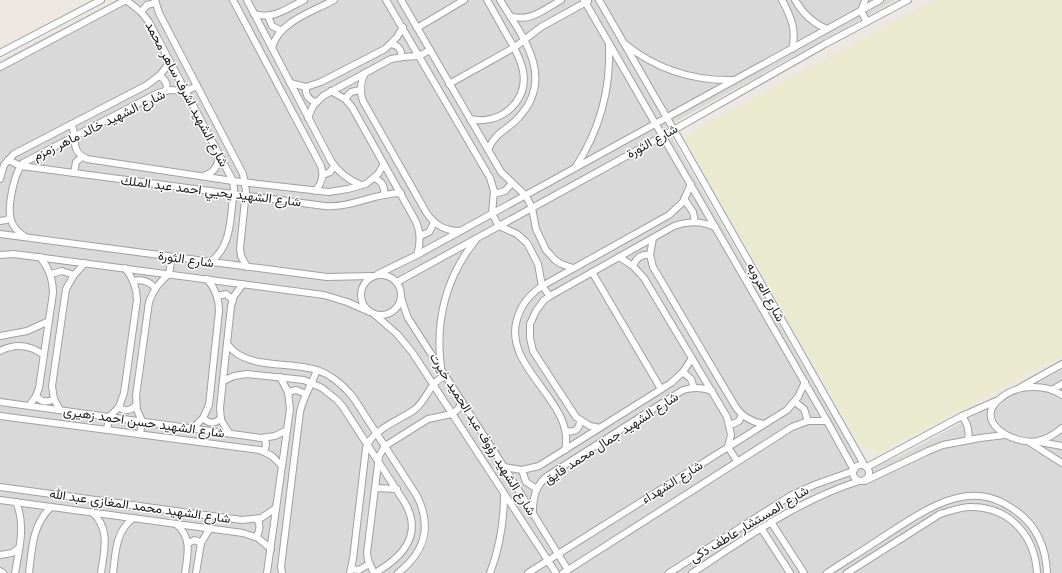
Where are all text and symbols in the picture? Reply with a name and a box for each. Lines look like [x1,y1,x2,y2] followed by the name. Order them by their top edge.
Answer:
[140,18,233,170] street label: شارع الشهيد اشرف ساهر محمد
[30,86,168,165] street label: شارع الشهيد خالد ماهر زمزم
[623,120,681,163] street label: شارع الثورة
[120,171,302,212] street label: شارع الشهيد يحيي احمد عبد الملك
[157,247,215,272] street label: شارع الثورة
[742,259,789,325] street label: شارع العروبه
[425,350,540,519] street label: شارع الشهيد رؤوف عبد الحميد خيرت
[540,388,682,489] street label: شارع الشهيد جمال محمد فايق
[62,402,226,443] street label: شارع الشهيد حسن احمد زهيرى
[638,457,706,508] street label: شارع الشهداء
[686,482,812,567] street label: شارع المستشار عاطف ذكى
[48,485,232,528] street label: شارع الشهيد محمد المغازى عبد الله

